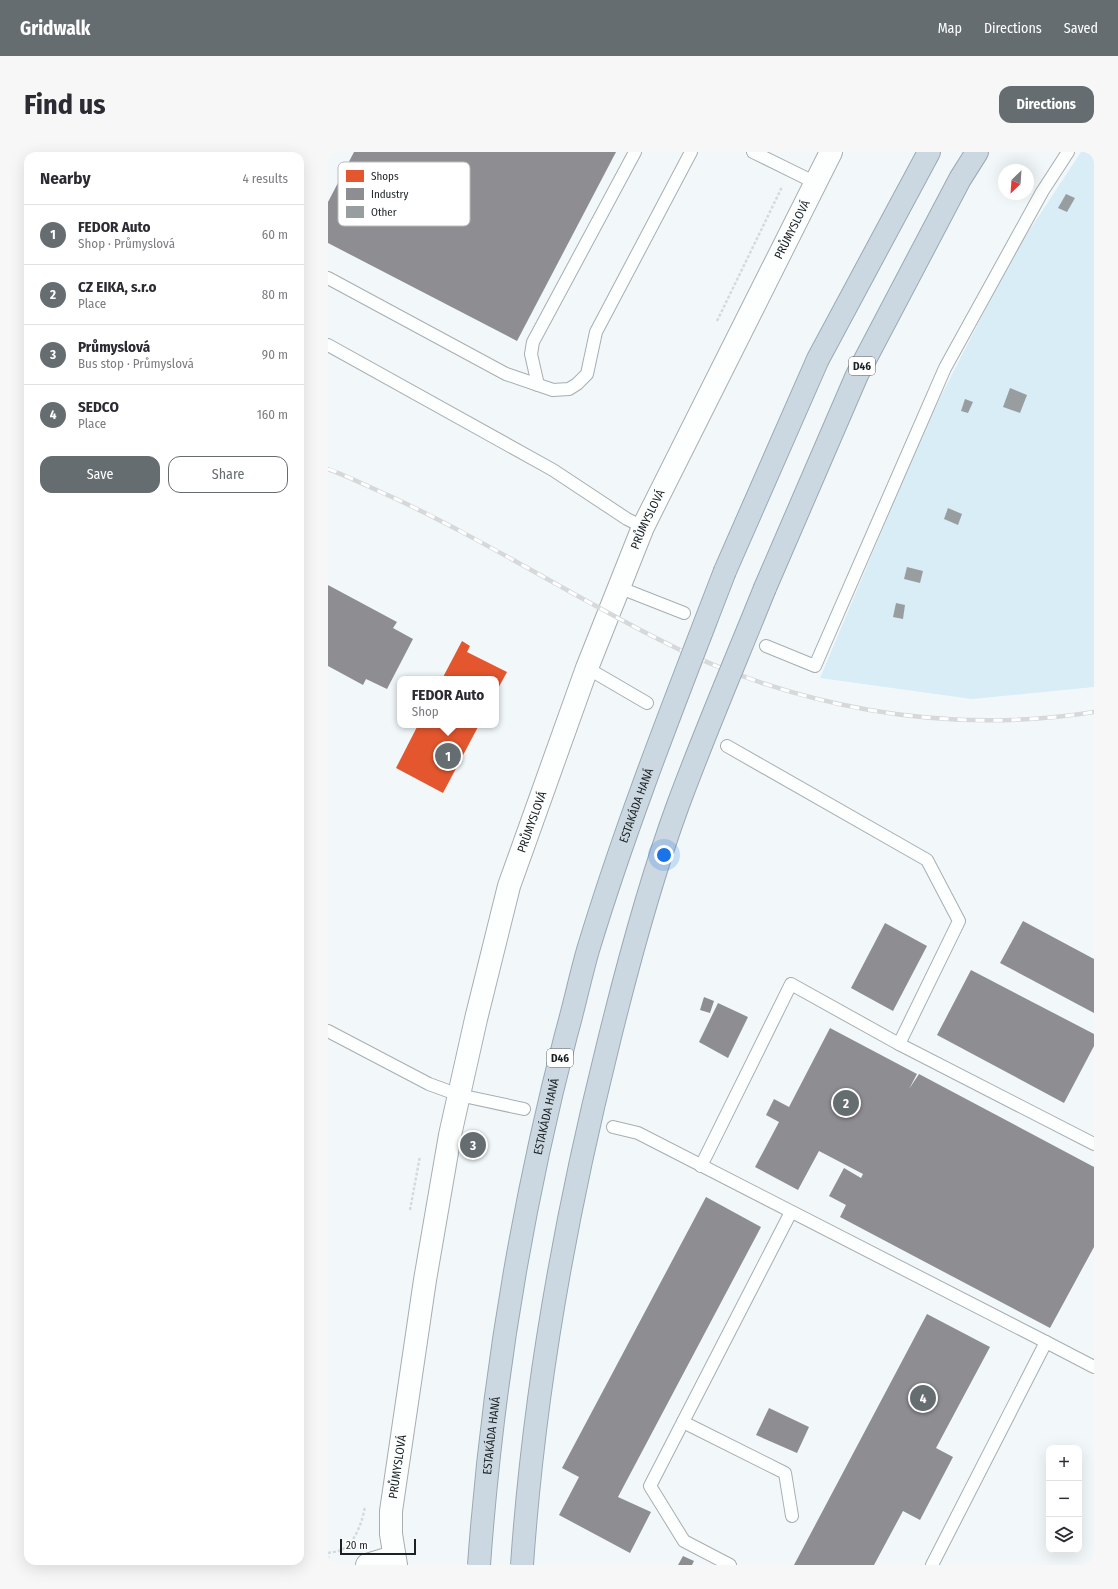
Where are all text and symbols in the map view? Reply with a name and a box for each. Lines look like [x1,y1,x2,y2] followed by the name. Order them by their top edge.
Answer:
[20,17,90,40] text: Gridwalk
[938,20,962,37] text: Map
[984,20,1042,37] text: Directions
[1064,20,1098,37] text: Saved
[999,86,1094,123] button: Directions
[24,88,106,121] text: Find us
[338,162,470,226] legend
[998,164,1034,200] north arrow
[40,168,91,189] text: Nearby
[371,170,399,183] text: Shops
[242,171,288,186] text: 4 results
[371,188,408,201] text: Industry
[771,197,813,261] street label: PRŮMYSLOVÁ
[371,206,397,219] text: Other
[78,218,151,236] text: FEDOR Auto
[50,227,56,242] text: 1
[262,227,288,242] text: 60 m
[78,236,175,251] text: Shop · Průmyslová
[78,278,157,296] text: CZ EIKA, s.r.o
[50,287,56,302] text: 2
[262,287,288,302] text: 80 m
[78,296,106,311] text: Place
[78,338,150,356] text: Průmyslová
[50,347,56,362] text: 3
[262,347,288,362] text: 90 m
[78,356,194,371] text: Bus stop · Průmyslová
[849,357,875,375] road number: D46
[78,398,119,416] text: SEDCO
[50,407,56,422] text: 4
[257,407,288,422] text: 160 m
[78,416,106,431] text: Place
[40,456,160,493] button: Save
[168,456,288,493] button: Share
[628,486,668,551] street label: PRŮMYSLOVÁ
[397,676,499,728] popup
[412,686,484,704] text: FEDOR Auto
[412,704,439,719] text: Shop
[435,741,461,771] pin: 1
[616,765,656,845] street label: ESTAKÁDA HANÁ
[514,788,550,855] street label: PRŮMYSLOVÁ
[654,845,674,865] your location
[547,1049,573,1067] road number: D46
[531,1076,562,1156] street label: ESTAKÁDA HANÁ
[833,1088,859,1118] pin: 2
[460,1130,486,1160] pin: 3
[910,1383,936,1413] pin: 4
[480,1395,503,1475] street label: ESTAKÁDA HANÁ
[386,1433,409,1500] street label: PRŮMYSLOVÁ
[1046,1445,1082,1553] map controls
[1046,1445,1082,1481] button: +
[1046,1481,1082,1517] button: −
[1046,1517,1082,1553] button: layers
[340,1537,416,1556] scale bar
[346,1539,368,1552] text: 20 m

